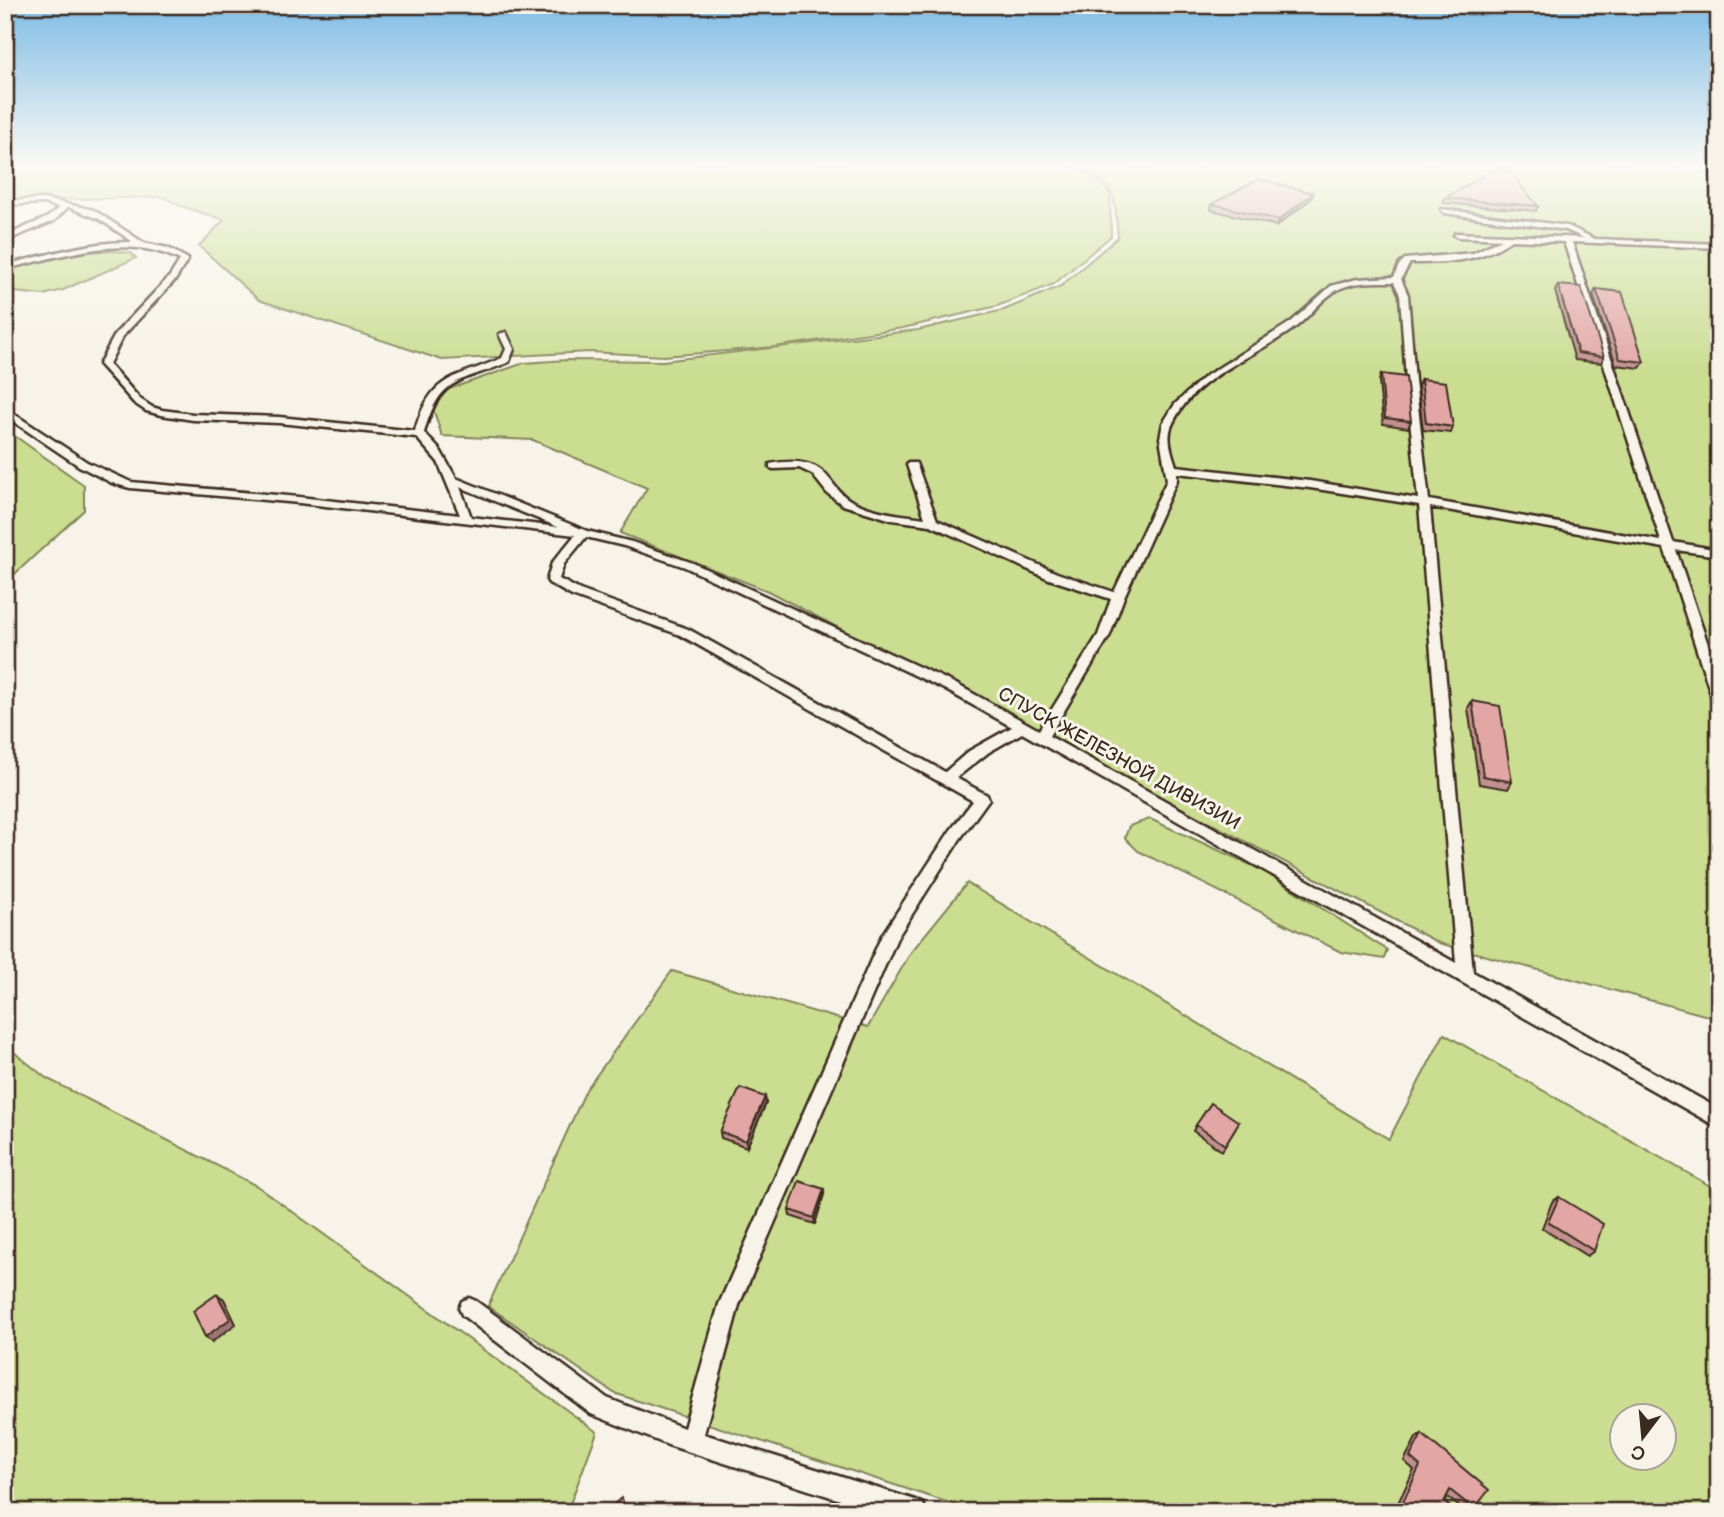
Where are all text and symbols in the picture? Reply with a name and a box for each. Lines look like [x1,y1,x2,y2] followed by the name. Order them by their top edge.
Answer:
[994,683,1244,835] street label: СПУСК ЖЕЛЕЗНОЙ ДИВИЗИИ
[1608,1402,1678,1472] north arrow
[1629,1439,1648,1465] text: С

